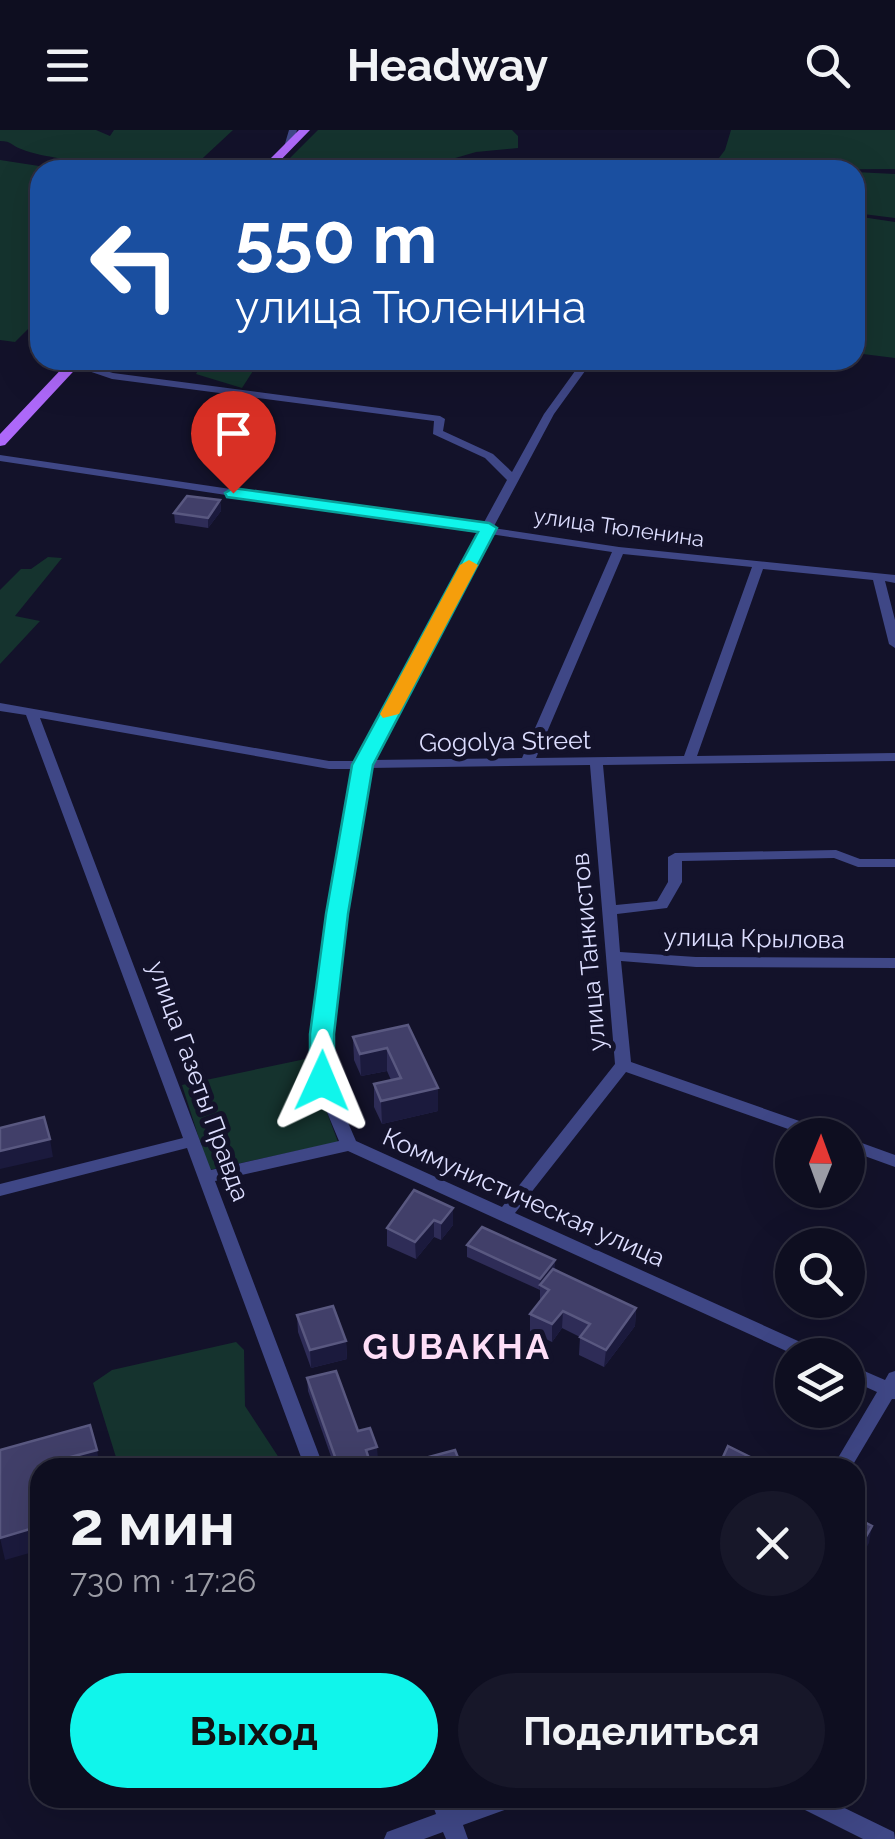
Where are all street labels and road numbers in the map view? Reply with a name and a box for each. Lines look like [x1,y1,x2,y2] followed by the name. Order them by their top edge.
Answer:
[532,502,706,552] street label: улица Тюленина
[419,724,592,757] street label: Gogolya Street
[564,852,612,1052] street label: улица Танкистов
[663,921,845,955] street label: улица Крылова
[142,957,256,1205] street label: улица Газеты Правда
[378,1121,670,1273] street label: Коммунистическая улица

